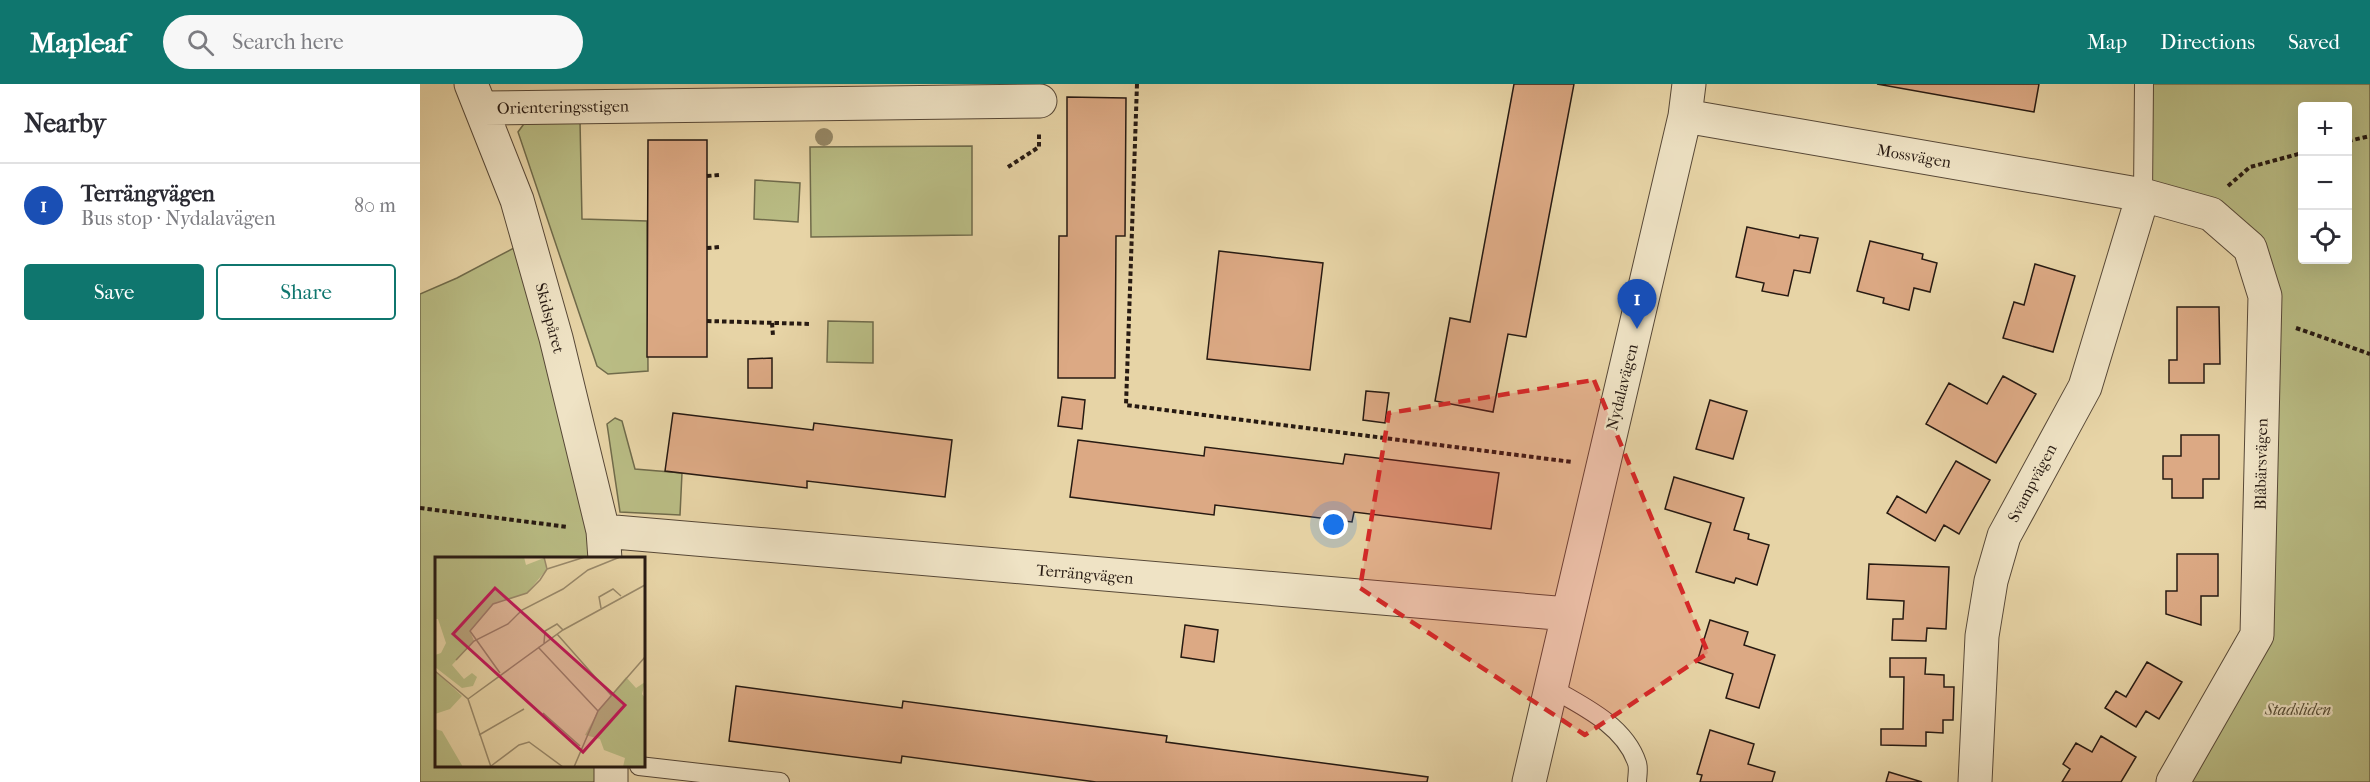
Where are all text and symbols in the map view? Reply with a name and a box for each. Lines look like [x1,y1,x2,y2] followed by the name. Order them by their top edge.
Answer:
[163,15,583,69] search box
[30,26,127,59] text: Mapleaf
[184,26,217,59] icon: search
[232,29,344,55] text: Search here
[2087,30,2127,54] text: Map
[2160,30,2255,54] text: Directions
[2288,30,2340,54] text: Saved
[497,96,630,118] street label: Orienteringsstigen
[2298,102,2352,264] map controls
[2298,102,2352,156] button: +
[24,108,106,139] text: Nearby
[1875,140,1953,172] street label: Mossvägen
[2298,156,2352,210] button: −
[81,181,215,207] text: Terrängvägen
[40,194,47,217] text: 1
[354,194,396,217] text: 80 m
[81,207,276,230] text: Bus stop · Nydalavägen
[2298,210,2352,264] button: locate
[24,264,204,320] button: Save
[216,264,396,320] button: Share
[1618,280,1656,329] pin: 1
[531,281,569,356] street label: Skidspåret
[1602,341,1642,432] street label: Nydalavägen
[2251,417,2271,510] street label: Blåbärsvägen
[2003,440,2061,525] street label: Svampvägen
[1319,510,1348,539] your location
[435,557,645,767] inset map
[1036,560,1135,588] street label: Terrängvägen
[2264,700,2331,719] park label: Stadsliden

